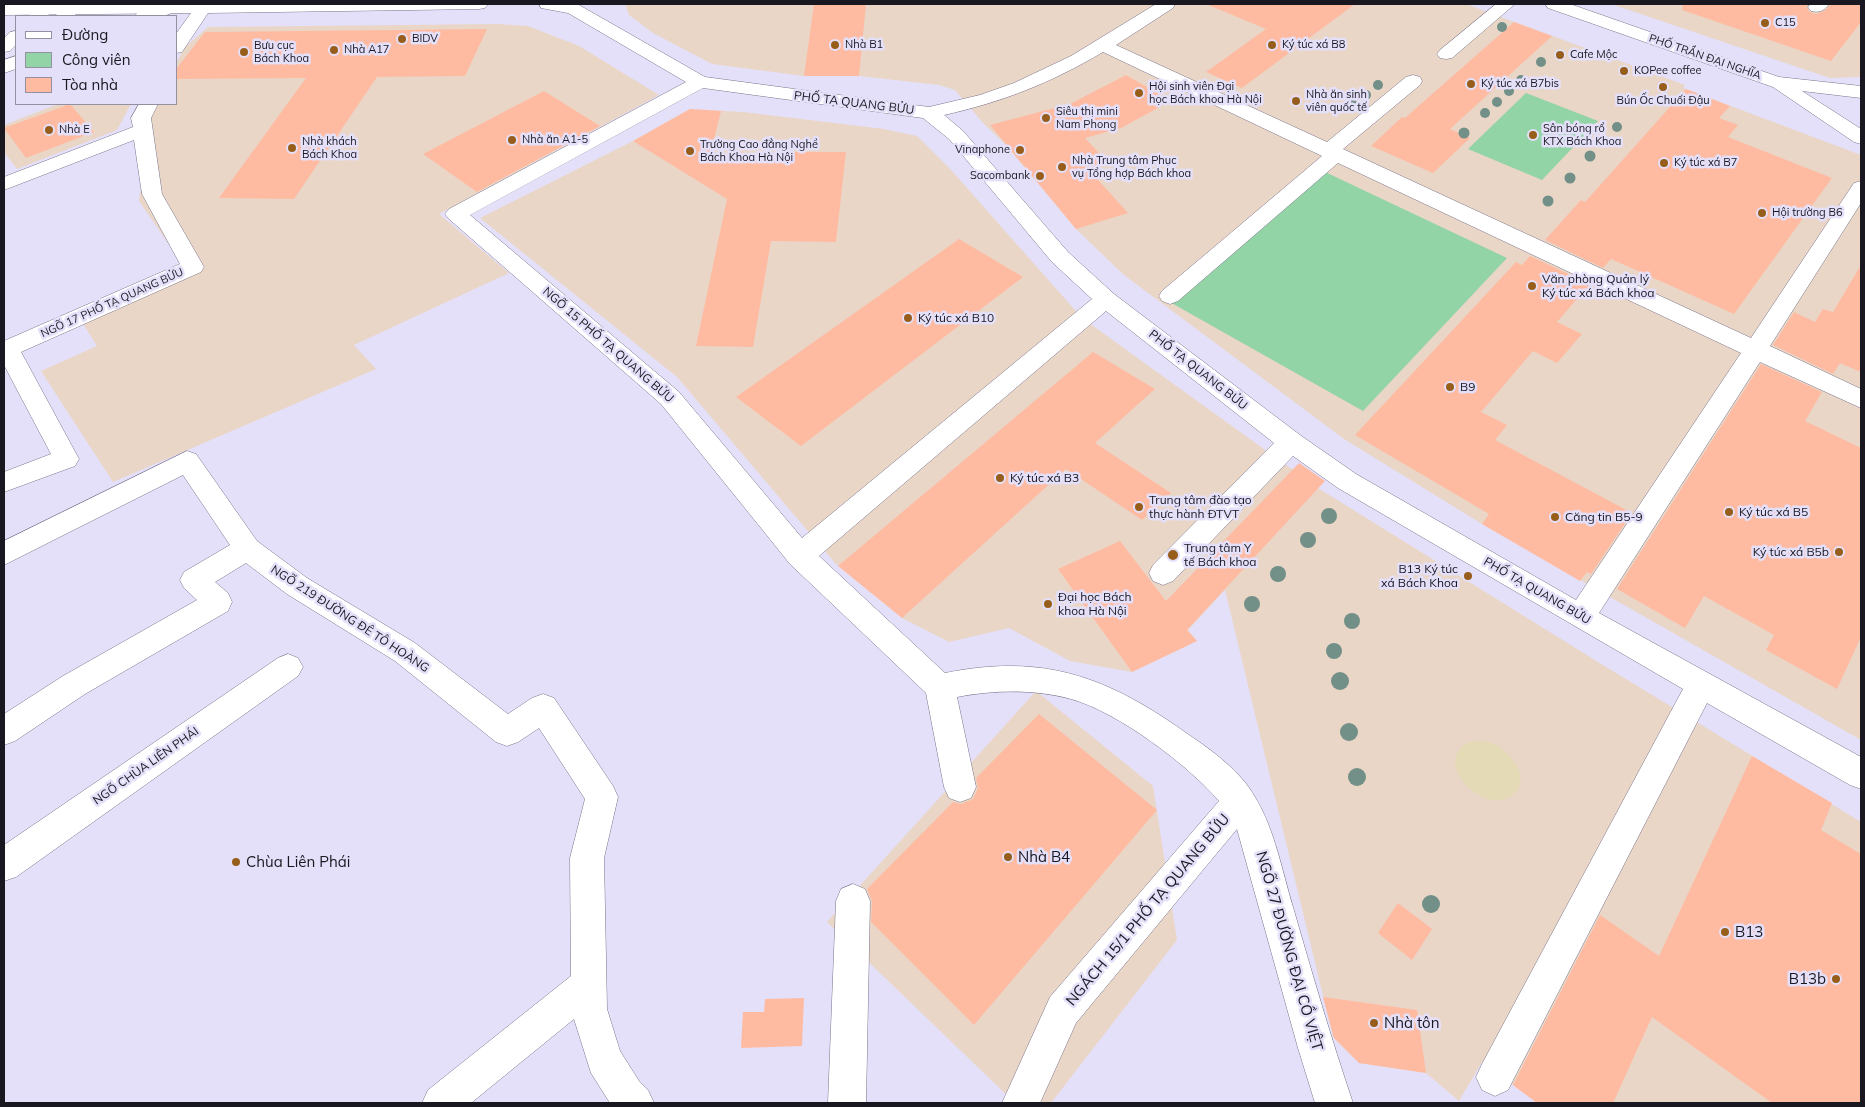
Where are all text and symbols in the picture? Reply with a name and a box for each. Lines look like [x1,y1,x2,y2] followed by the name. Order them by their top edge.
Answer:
[15,15,178,105] legend
[1775,16,1796,30] place label: C15
[1759,17,1771,29] marker: C15
[62,25,108,44] text: Đường
[412,32,438,46] place label: BIDV
[1647,32,1763,82] street label: PHỐ TRẦN ĐẠI NGHĨA
[396,33,408,45] marker: BIDV
[845,38,883,52] place label: Nhà B1
[1282,38,1345,52] place label: Ký túc xá B8
[254,39,309,65] place label: Bưu cục Bách Khoa
[829,39,841,51] marker: Nhà B1
[1266,39,1278,51] marker: Ký túc xá B8
[344,43,389,57] place label: Nhà A17
[328,44,340,56] marker: Nhà A17
[238,46,250,58] marker: Bưu cục Bách Khoa
[1570,48,1618,62] place label: Cafe Mộc
[1554,49,1566,61] marker: Cafe Mộc
[62,50,131,69] text: Công viên
[1634,64,1702,78] place label: KOPee coffee
[1618,65,1630,77] marker: KOPee coffee
[62,75,118,94] text: Tòa nhà
[1481,77,1559,91] place label: Ký túc xá B7bis
[1465,78,1477,90] marker: Ký túc xá B7bis
[1149,80,1262,106] place label: Hội sinh viên Đại học Bách khoa Hà Nội
[1657,81,1669,93] marker: Bún Ốc Chuối Đậu
[1133,87,1145,99] marker: Hội sinh viên Đại học Bách khoa Hà Nội
[793,88,915,118] street label: PHỐ TẠ QUANG BỬU
[1306,88,1367,114] place label: Nhà ăn sinh viên quốc tế
[1616,94,1710,108] place label: Bún Ốc Chuối Đậu
[1290,95,1302,107] marker: Nhà ăn sinh viên quốc tế
[1056,105,1118,131] place label: Siêu thị mini Nam Phong
[1040,112,1052,124] marker: Siêu thị mini Nam Phong
[1543,122,1621,148] place label: Sân bóng rổ KTX Bách Khoa
[59,123,90,137] place label: Nhà E
[43,124,55,136] marker: Nhà E
[1527,129,1539,141] marker: Sân bóng rổ KTX Bách Khoa
[522,133,588,147] place label: Nhà ăn A1-5
[506,134,518,146] marker: Nhà ăn A1-5
[302,135,357,161] place label: Nhà khách Bách Khoa
[700,138,818,164] place label: Trường Cao đẳng Nghề Bách Khoa Hà Nội
[286,142,298,154] marker: Nhà khách Bách Khoa
[955,143,1010,157] place label: Vinaphone
[1014,144,1026,156] marker: Vinaphone
[684,145,696,157] marker: Trường Cao đẳng Nghề Bách Khoa Hà Nội
[1072,154,1191,180] place label: Nhà Trung tâm Phục vụ Tổng hợp Bách khoa
[1674,156,1737,170] place label: Ký túc xá B7
[1658,157,1670,169] marker: Ký túc xá B7
[1056,161,1068,173] marker: Nhà Trung tâm Phục vụ Tổng hợp Bách khoa
[970,169,1030,183] place label: Sacombank
[1034,170,1046,182] marker: Sacombank
[1772,206,1843,220] place label: Hội trường B6
[1756,207,1768,219] marker: Hội trường B6
[39,266,185,340] street label: NGÕ 17 PHỐ TẠ QUANG BỬU
[1542,272,1654,300] place label: Văn phòng Quản lý Ký túc xá Bách khoa
[1526,280,1538,292] marker: Văn phòng Quản lý Ký túc xá Bách khoa
[540,284,676,406] street label: NGÕ 15 PHỐ TẠ QUANG BỬU
[918,311,994,325] place label: Ký túc xá B10
[902,312,914,324] marker: Ký túc xá B10
[1146,327,1250,413] street label: PHỐ TẠ QUANG BỬU
[1460,380,1475,394] place label: B9
[1444,381,1456,393] marker: B9
[1010,471,1079,485] place label: Ký túc xá B3
[994,472,1006,484] marker: Ký túc xá B3
[1149,493,1252,521] place label: Trung tâm đào tạo thực hành ĐTVT
[1133,501,1145,513] marker: Trung tâm đào tạo thực hành ĐTVT
[1739,505,1808,519] place label: Ký túc xá B5
[1723,506,1735,518] marker: Ký túc xá B5
[1565,510,1643,524] place label: Căng tin B5-9
[1549,511,1561,523] marker: Căng tin B5-9
[1184,541,1257,569] place label: Trung tâm Y tế Bách khoa
[1753,545,1829,559] place label: Ký túc xá B5b
[1833,546,1845,558] marker: Ký túc xá B5b
[1166,548,1180,562] marker: Trung tâm Y tế Bách khoa
[1481,555,1593,627] street label: PHỐ TẠ QUANG BỬU
[268,562,432,676] street label: NGÕ 219 ĐƯỜNG ĐÊ TÔ HOÀNG
[1381,562,1458,590] place label: B13 Ký túc xá Bách Khoa
[1462,570,1474,582] marker: B13 Ký túc xá Bách Khoa
[1058,590,1131,618] place label: Đại học Bách khoa Hà Nội
[1042,598,1054,610] marker: Đại học Bách khoa Hà Nội
[90,724,202,808] street label: NGÕ CHÙA LIÊN PHÁI
[1062,810,1234,1010] street label: NGÁCH 15/1 PHỐ TẠ QUANG BỬU
[1018,848,1070,866] place label: Nhà B4
[1252,849,1326,1053] street label: NGÕ 27 ĐƯỜNG ĐẠI CỒ VIỆT
[1002,851,1014,863] marker: Nhà B4
[246,853,350,871] place label: Chùa Liên Phái
[230,856,242,868] marker: Chùa Liên Phái
[1735,923,1763,941] place label: B13
[1719,926,1731,938] marker: B13
[1789,970,1826,988] place label: B13b
[1830,973,1842,985] marker: B13b
[1384,1014,1439,1032] place label: Nhà tôn
[1368,1017,1380,1029] marker: Nhà tôn

